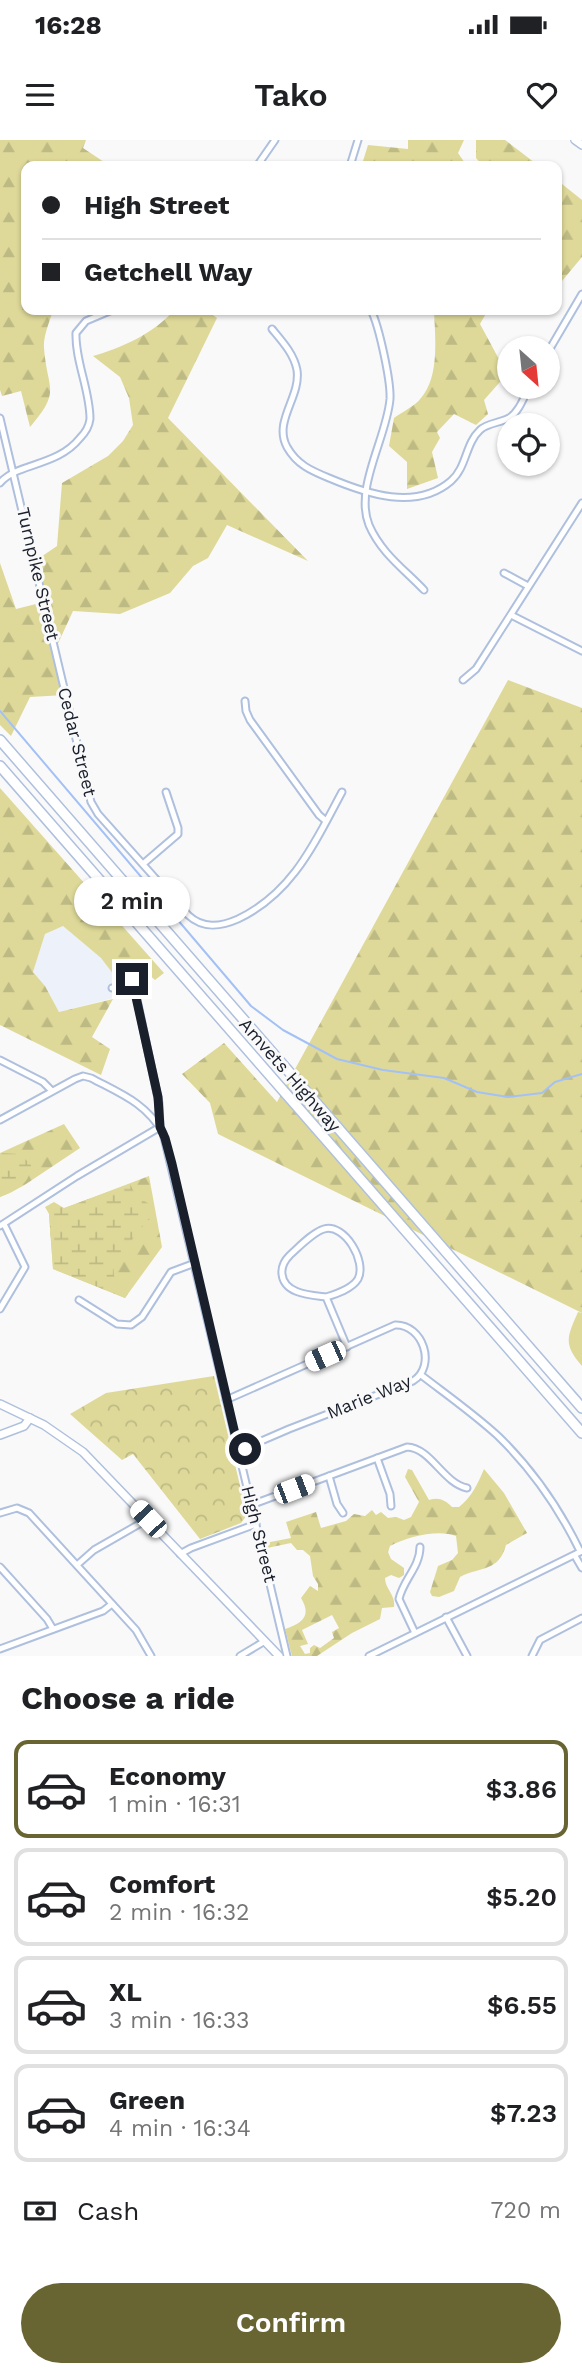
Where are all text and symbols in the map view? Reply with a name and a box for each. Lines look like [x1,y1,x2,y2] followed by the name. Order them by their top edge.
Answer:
[35,10,102,40] text: 16:28
[21,76,59,114] icon: menu
[254,76,328,114] text: Tako
[523,76,561,114] icon: heart
[84,190,229,220] text: High Street
[84,257,252,287] text: Getchell Way
[497,336,560,399] north arrow
[497,336,560,476] map controls
[497,413,560,476] button: locate
[13,505,64,643] street label: Turnpike Street
[54,685,101,799] street label: Cedar Street
[74,878,190,926] callout: 2 min
[100,888,164,915] text: 2 min
[116,963,148,995] route end
[235,1014,346,1136] street label: Amvets Highway
[302,1338,349,1374] car
[324,1370,415,1423] street label: Marie Way
[229,1433,261,1465] route start
[271,1472,318,1506] car
[237,1483,282,1585] street label: High Street
[126,1496,171,1542] car
[21,1679,235,1717] text: Choose a ride
[25,1758,88,1821] icon: car
[109,1761,226,1791] text: Economy
[486,1774,557,1804] text: $3.86
[109,1791,241,1818] text: 1 min · 16:31
[25,1866,88,1929] icon: car
[109,1869,215,1899] text: Comfort
[486,1882,557,1912] text: $5.20
[109,1899,250,1926] text: 2 min · 16:32
[25,1974,88,2037] icon: car
[109,1977,142,2007] text: XL
[487,1990,557,2020] text: $6.55
[109,2007,250,2034] text: 3 min · 16:33
[25,2082,88,2145] icon: car
[109,2085,185,2115] text: Green
[490,2098,557,2128] text: $7.23
[109,2115,251,2142] text: 4 min · 16:34
[21,2192,59,2230] icon: cash
[77,2196,139,2226] text: Cash
[491,2197,561,2224] text: 720 m
[21,2283,561,2363] button: Confirm

